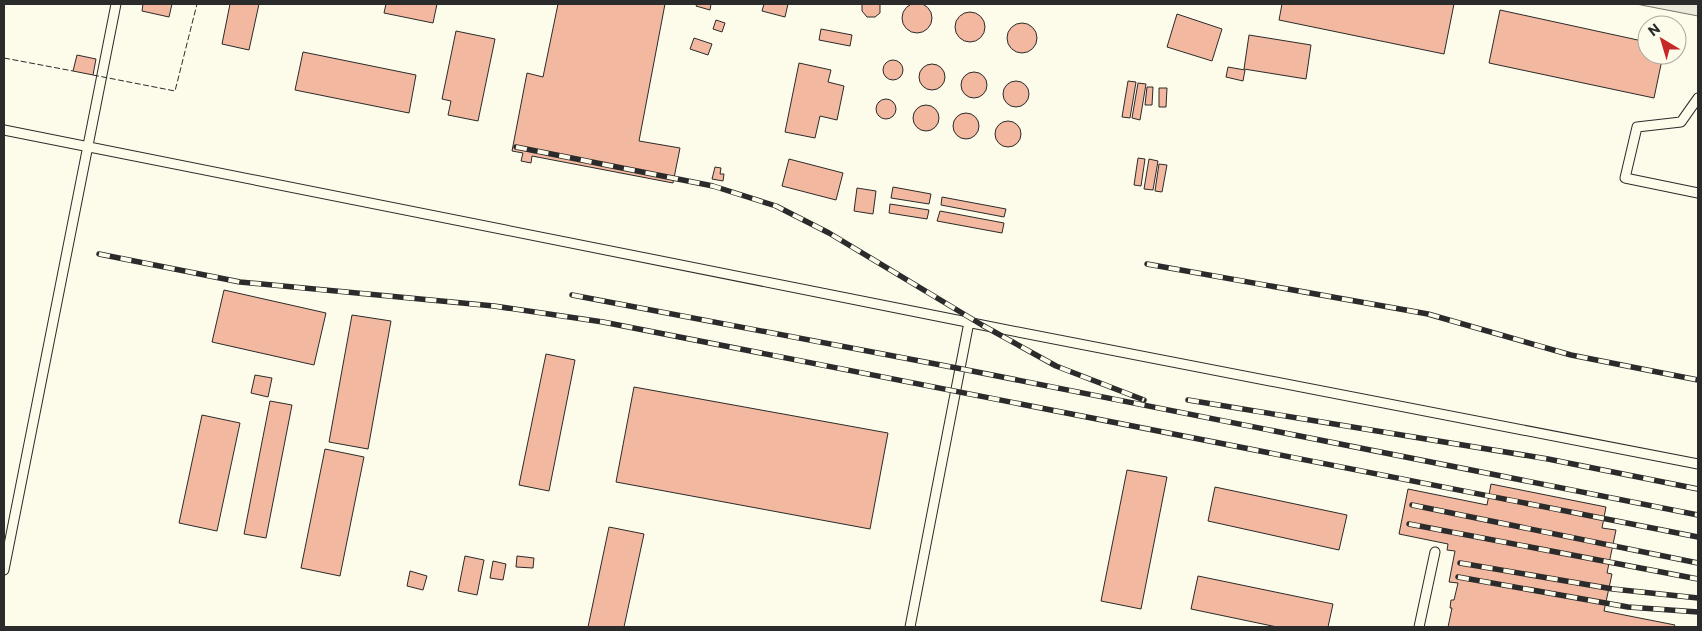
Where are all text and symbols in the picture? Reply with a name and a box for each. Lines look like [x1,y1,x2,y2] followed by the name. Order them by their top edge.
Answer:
[1637,15,1687,65] north arrow
[1644,19,1663,39] text: N

